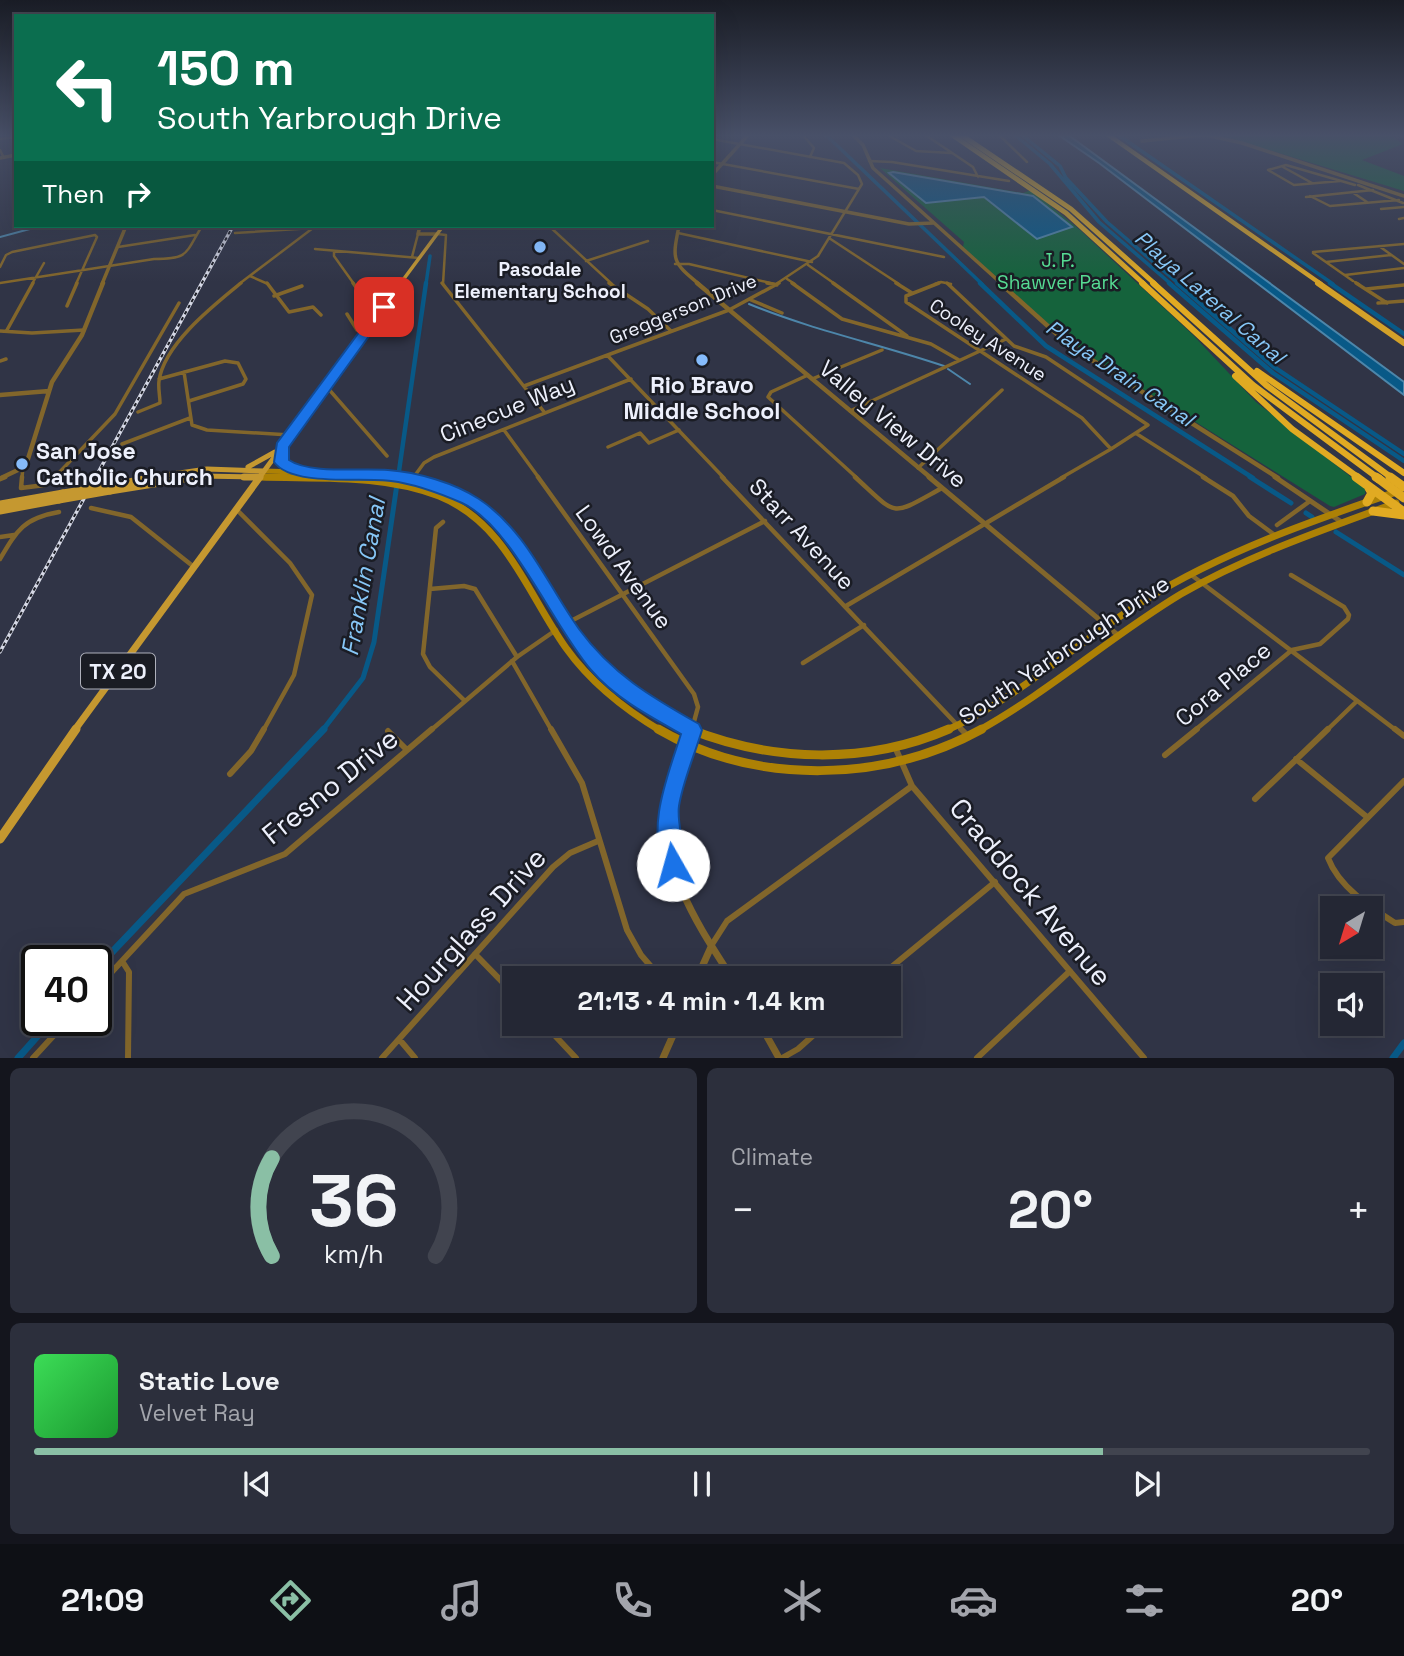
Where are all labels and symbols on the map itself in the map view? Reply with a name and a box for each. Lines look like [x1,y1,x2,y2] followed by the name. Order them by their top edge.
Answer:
[1129,224,1293,371] water label: Playa Lateral Canal
[532,239,548,255] marker: Pasodale Elementary School
[997,248,1119,295] park label: J. P. Shawver Park
[454,257,626,304] place label: Pasodale Elementary School
[606,268,760,350] street label: Greggerson Drive
[354,277,414,337] pin
[925,293,1051,387] street label: Cooley Avenue
[1041,314,1201,434] water label: Playa Drain Canal
[694,352,710,368] marker: Rio Bravo Middle School
[813,353,973,495] street label: Valley View Drive
[435,368,579,450] street label: Cinecue Way
[624,370,780,426] place label: Rio Bravo Middle School
[36,436,213,492] place label: San Jose Catholic Church
[14,456,30,472] marker: San Jose Catholic Church
[743,472,861,596] street label: Starr Avenue
[334,493,393,658] water label: Franklin Canal
[569,499,679,635] street label: Lowd Avenue
[953,568,1175,732] street label: South Yarbrough Drive
[1169,635,1277,733] street label: Cora Place
[81,654,155,688] road number: TX 20
[254,720,406,852] street label: Fresno Drive
[942,791,1120,993] street label: Craddock Avenue
[636,828,710,902] position arrow
[388,840,554,1018] street label: Hourglass Drive
[1320,896,1382,959] north arrow
[21,945,112,1036] speed limit sign: 40

